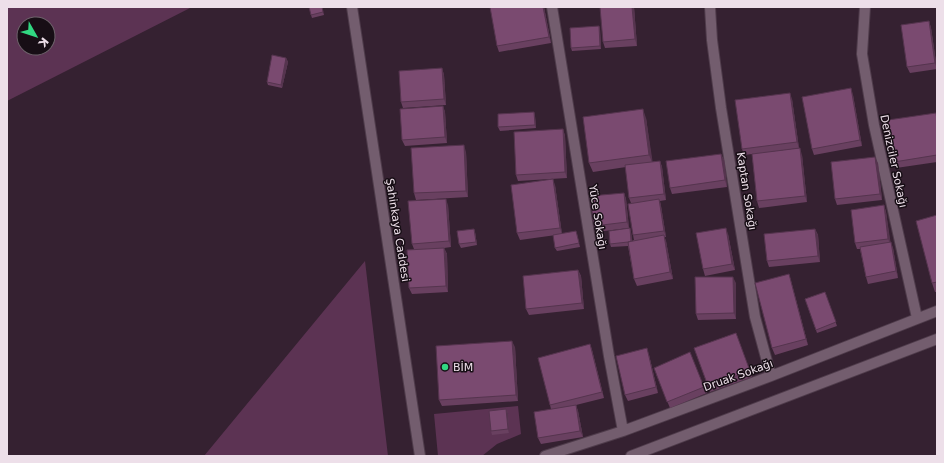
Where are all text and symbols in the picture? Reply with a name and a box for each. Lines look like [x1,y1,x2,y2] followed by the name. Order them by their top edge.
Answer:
[16,16,56,56] north arrow
[35,35,51,50] text: K
[877,113,910,209] street label: Denizciler Sokağı
[734,151,759,231] street label: Kaptan Sokağı
[383,178,412,283] street label: Şahinkaya Caddesi
[586,183,609,250] street label: Yüce Sokağı
[702,357,775,394] street label: Druak Sokağı
[453,361,473,374] place label: BİM
[440,362,450,372] marker: BİM

